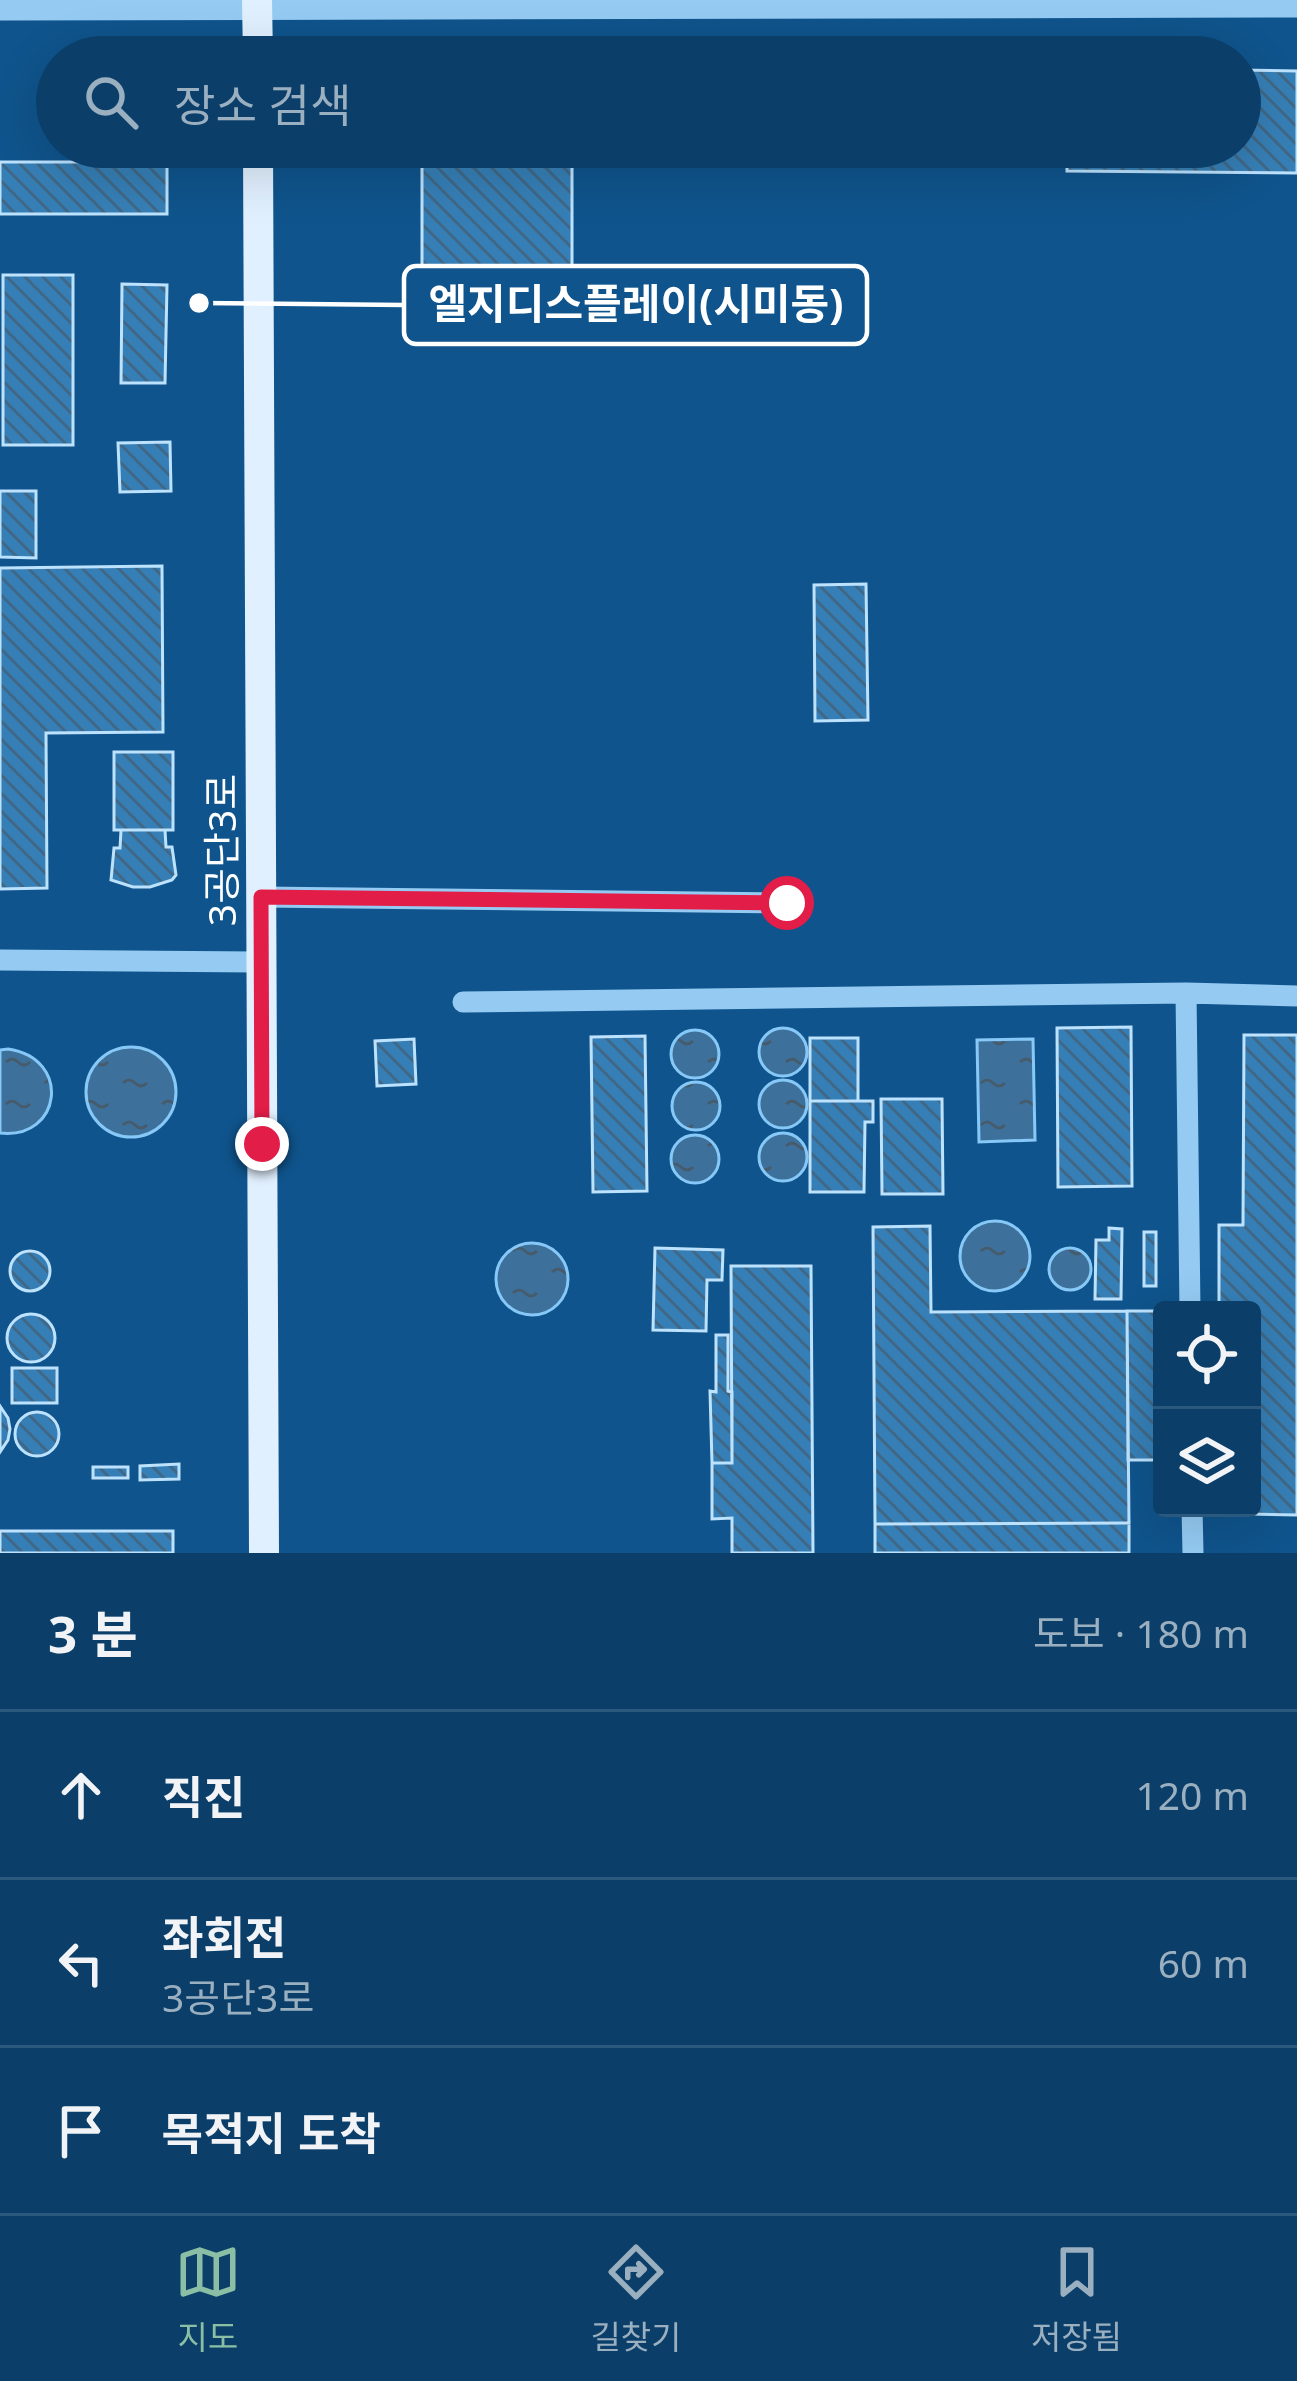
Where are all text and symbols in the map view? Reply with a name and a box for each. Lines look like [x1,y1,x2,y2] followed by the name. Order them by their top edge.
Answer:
[36,36,1261,168] search box
[78,69,144,135] icon: search
[174,74,351,135] text: 장소 검색
[404,266,867,344] callout: 엘지디스플레이(시미동)
[429,274,843,331] text: 엘지디스플레이(시미동)
[194,774,247,926] street label: 3공단3로
[760,876,814,930] route start
[235,1117,289,1171] route end
[1153,1301,1261,1517] map controls
[1153,1301,1261,1409] button: locate
[1153,1409,1261,1517] button: layers
[48,1598,137,1668] text: 3 분
[1033,1606,1249,1659] text: 도보 · 180 m
[48,1762,114,1828] icon: ahead
[162,1766,245,1827] text: 직진
[1135,1768,1249,1821] text: 120 m
[162,1906,286,1967] text: 좌회전
[48,1930,114,1996] icon: left
[1158,1936,1249,1989] text: 60 m
[162,1970,314,2023] text: 3공단3로
[48,2098,114,2164] icon: arrive
[162,2102,381,2163] text: 목적지 도착
[175,2239,241,2359] tab: 지도
[590,2239,681,2359] tab: 길찾기
[1031,2239,1122,2359] tab: 저장됨

